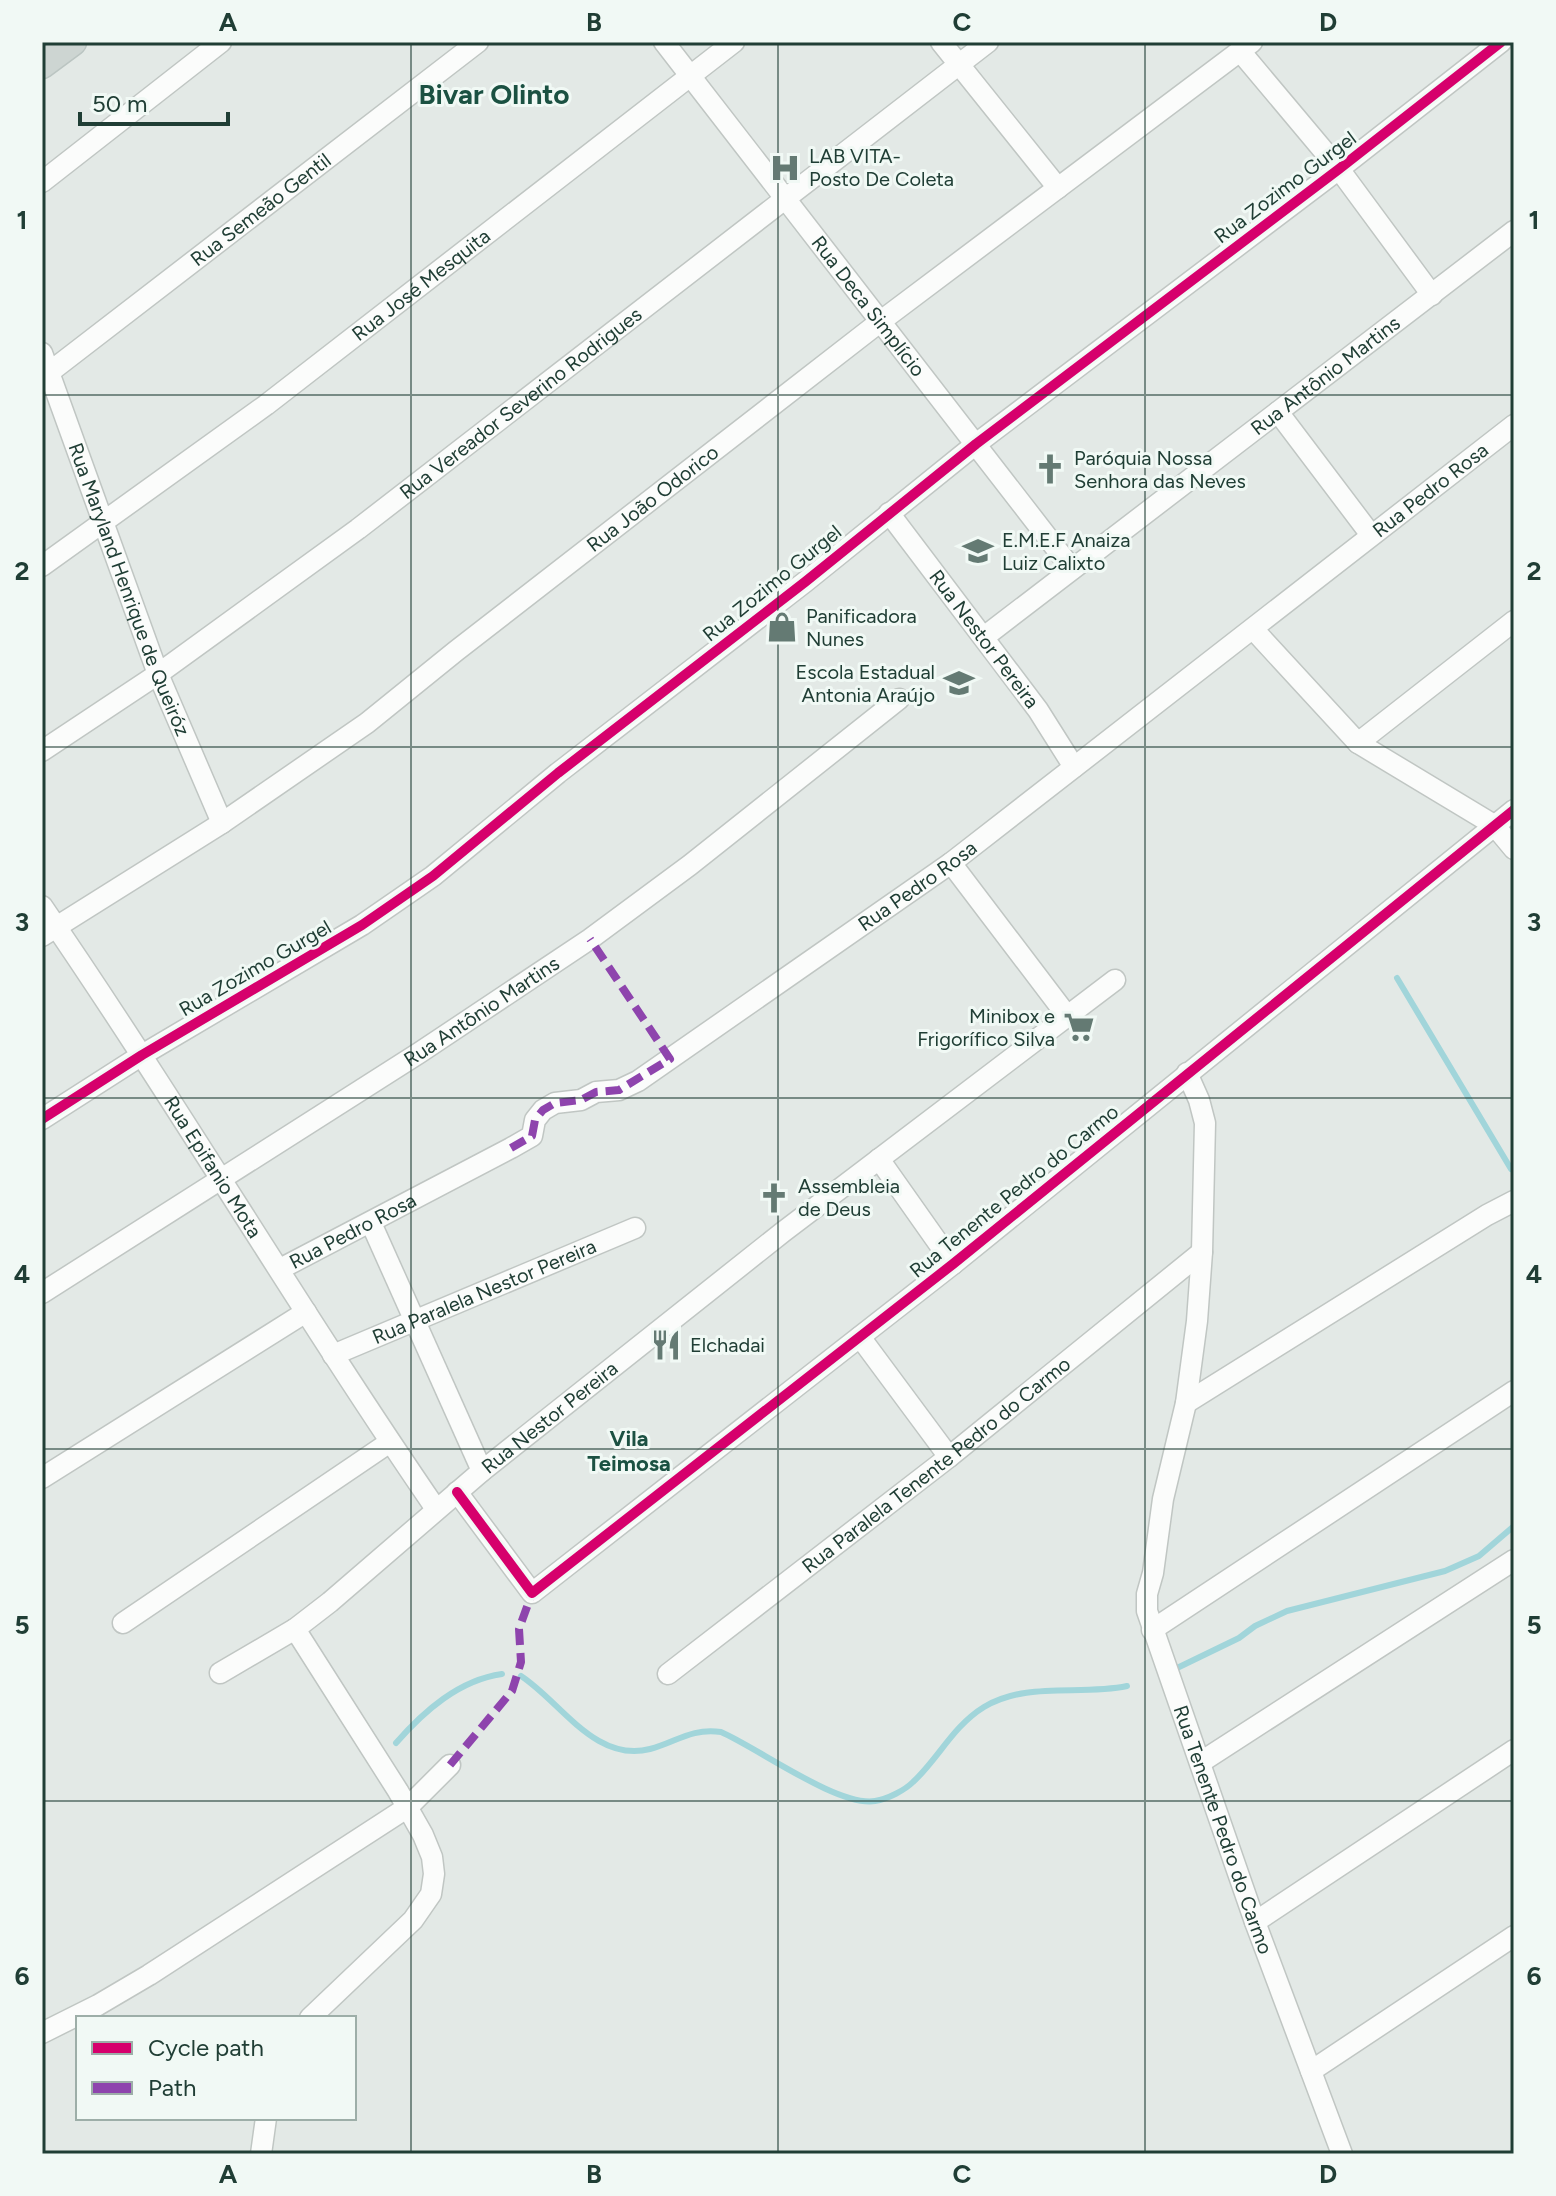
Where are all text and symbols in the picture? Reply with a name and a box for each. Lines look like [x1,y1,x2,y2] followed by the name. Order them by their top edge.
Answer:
[219,6,238,38] text: A
[586,6,602,38] text: B
[953,6,972,38] text: C
[1319,6,1337,38] text: D
[80,76,228,126] scale bar
[418,77,570,111] district label: Bivar Olinto
[92,89,148,118] text: 50 m
[1209,126,1361,248] street label: Rua Zozimo Gurgel
[809,144,954,191] place label: LAB VITA- Posto De Coleta
[186,148,336,271] street label: Rua Semeão Gentil
[768,151,802,185] hospital icon: LAB VITA- Posto De Coleta
[17,204,27,236] text: 1
[1529,204,1539,236] text: 1
[347,224,495,346] street label: Rua José Mesquita
[807,231,930,381] street label: Rua Deca Simplício
[395,302,647,504] street label: Rua Vereador Severino Rodrigues
[1246,311,1405,440] street label: Rua Antônio Martins
[1368,438,1493,542] street label: Rua Pedro Rosa
[64,440,195,740] street label: Rua Maryland Henrique de Queiróz
[582,440,723,557] street label: Rua João Odorico
[1074,446,1246,493] place label: Paróquia Nossa Senhora das Neves
[1033,452,1067,486] church icon: Paróquia Nossa Senhora das Neves
[698,520,846,646] street label: Rua Zozimo Gurgel
[1002,528,1130,575] place label: E.M.E.F Anaiza Luiz Calixto
[961,534,995,568] school or university icon: E.M.E.F Anaiza Luiz Calixto
[14,555,30,587] text: 2
[1526,555,1542,587] text: 2
[924,565,1044,713] street label: Rua Nestor Pereira
[806,604,917,651] place label: Panificadora Nunes
[765,610,799,644] shop icon: Panificadora Nunes
[796,660,935,707] place label: Escola Estadual Antonia Araújo
[942,666,976,700] school or university icon: Escola Estadual Antonia Araújo
[853,836,981,936] street label: Rua Pedro Rosa
[15,906,29,938] text: 3
[1527,906,1541,938] text: 3
[175,915,335,1021] street label: Rua Zozimo Gurgel
[399,951,564,1072] street label: Rua Antônio Martins
[917,1004,1055,1051] place label: Minibox e Frigorífico Silva
[1062,1010,1096,1044] supermarket icon: Minibox e Frigorífico Silva
[159,1092,267,1242] street label: Rua Epifanio Mota
[905,1099,1123,1283] street label: Rua Tenente Pedro do Carmo
[798,1174,900,1221] place label: Assembleia de Deus
[757,1181,791,1215] church icon: Assembleia de Deus
[285,1188,420,1274] street label: Rua Pedro Rosa
[369,1234,600,1349] street label: Rua Paralela Nestor Pereira
[14,1258,30,1290] text: 4
[1526,1258,1542,1290] text: 4
[649,1328,683,1362] restaurant icon: Elchadai
[690,1333,765,1357] place label: Elchadai
[797,1352,1075,1578] street label: Rua Paralela Tenente Pedro do Carmo
[477,1356,622,1479] street label: Rua Nestor Pereira
[587,1425,671,1477] district label: Vila Teimosa
[14,1609,30,1641] text: 5
[1526,1609,1542,1641] text: 5
[1169,1702,1278,1957] street label: Rua Tenente Pedro do Carmo
[14,1960,30,1992] text: 6
[1526,1960,1542,1992] text: 6
[76,2016,356,2120] legend
[148,2033,264,2062] text: Cycle path
[148,2073,196,2102] text: Path
[219,2158,238,2190] text: A
[586,2158,602,2190] text: B
[953,2158,972,2190] text: C
[1319,2158,1337,2190] text: D

